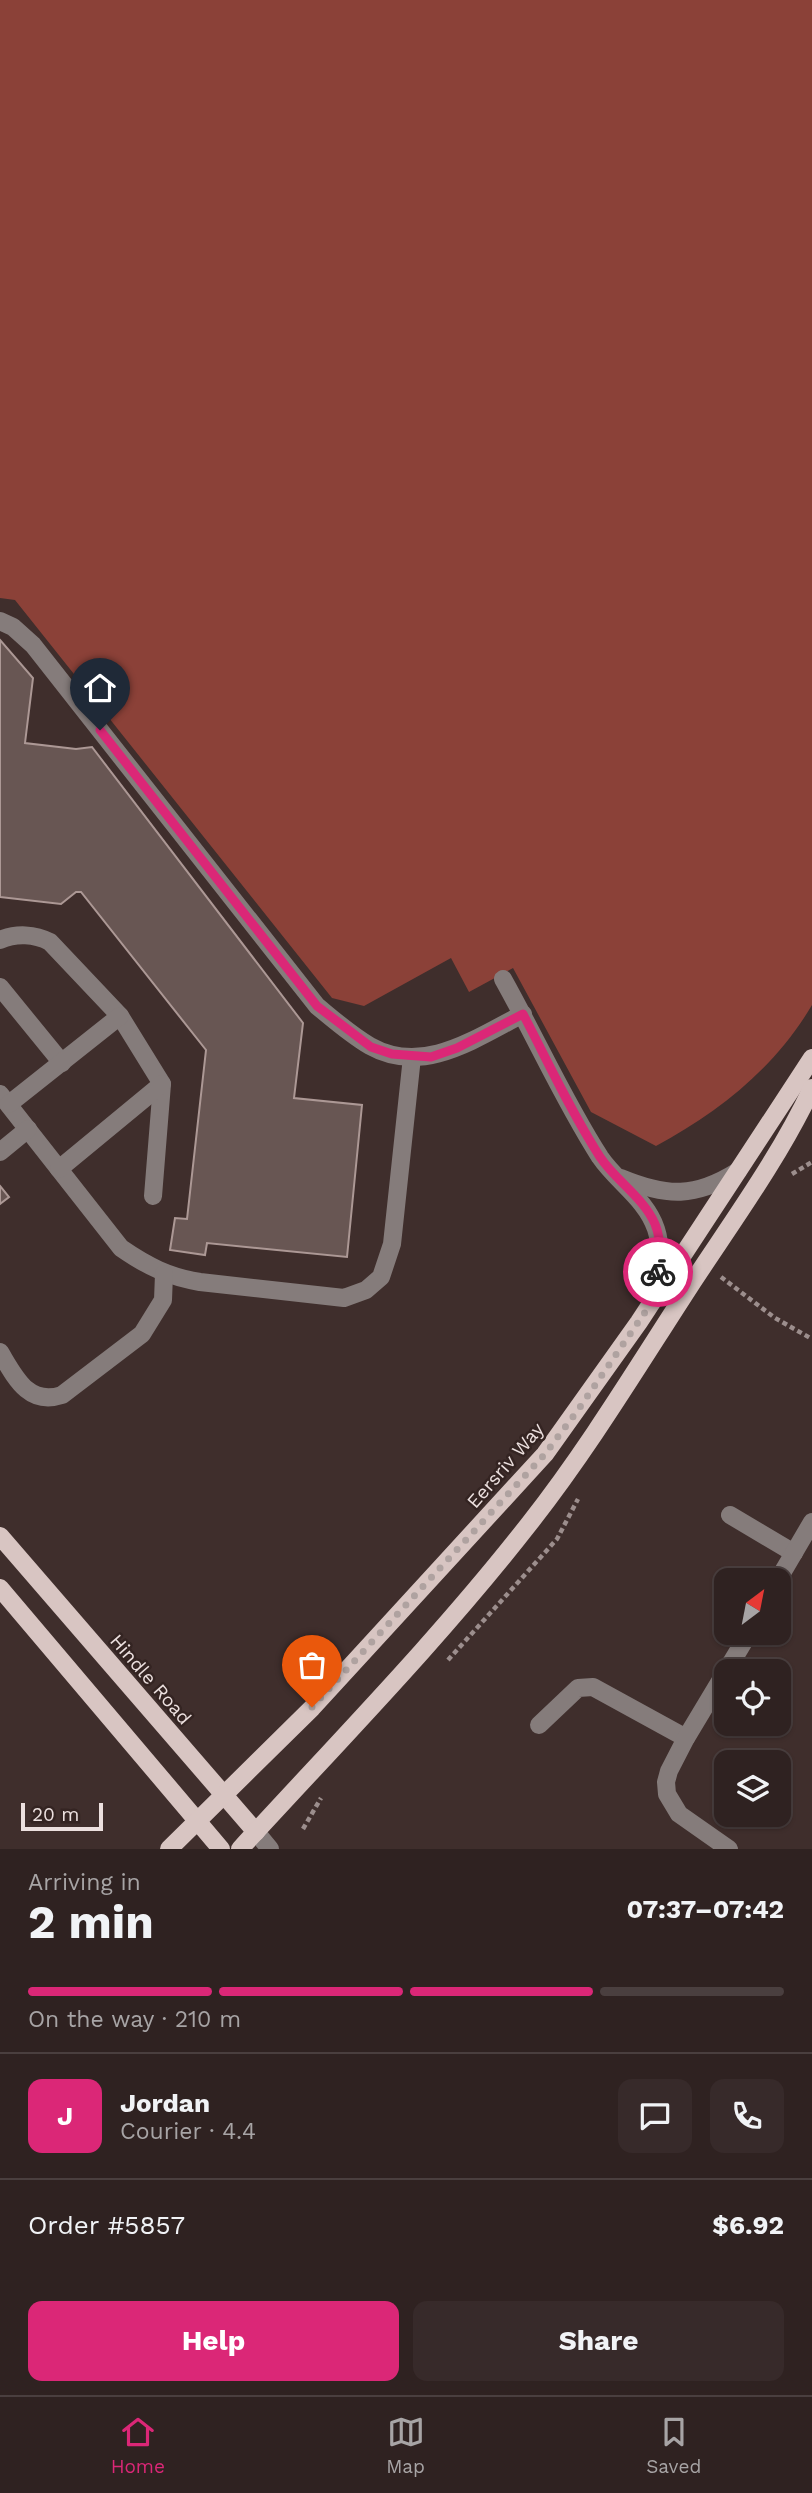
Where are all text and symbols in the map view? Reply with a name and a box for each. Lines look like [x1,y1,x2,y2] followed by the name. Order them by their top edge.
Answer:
[70,658,130,730] pin
[81,669,119,707] icon: home
[623,1237,693,1307] courier
[639,1253,677,1291] icon: bike
[462,1418,549,1513] street label: Eersriv Way
[714,1568,791,1645] north arrow
[714,1568,791,1827] map controls
[105,1629,196,1729] street label: Hindle Road
[282,1635,342,1707] pin
[293,1646,331,1684] icon: bag
[714,1659,791,1736] button: locate
[714,1750,791,1827] button: layers
[21,1800,103,1832] scale bar
[32,1803,79,1826] text: 20 m
[28,1869,141,1896] text: Arriving in
[627,1894,784,1924] text: 07:37–07:42
[28,1895,154,1949] text: 2 min
[28,2006,241,2033] text: On the way · 210 m
[618,2079,692,2153] button: chat
[710,2079,784,2153] button: phone
[120,2088,210,2118] text: Jordan
[57,2101,73,2131] text: J
[120,2118,256,2145] text: Courier · 4.4
[28,2210,185,2240] text: Order #5857
[712,2210,784,2240] text: $6.92
[28,2301,399,2381] button: Help
[413,2301,784,2381] button: Share
[111,2413,165,2478] tab: Home
[386,2413,425,2478] tab: Map
[646,2413,701,2478] tab: Saved

